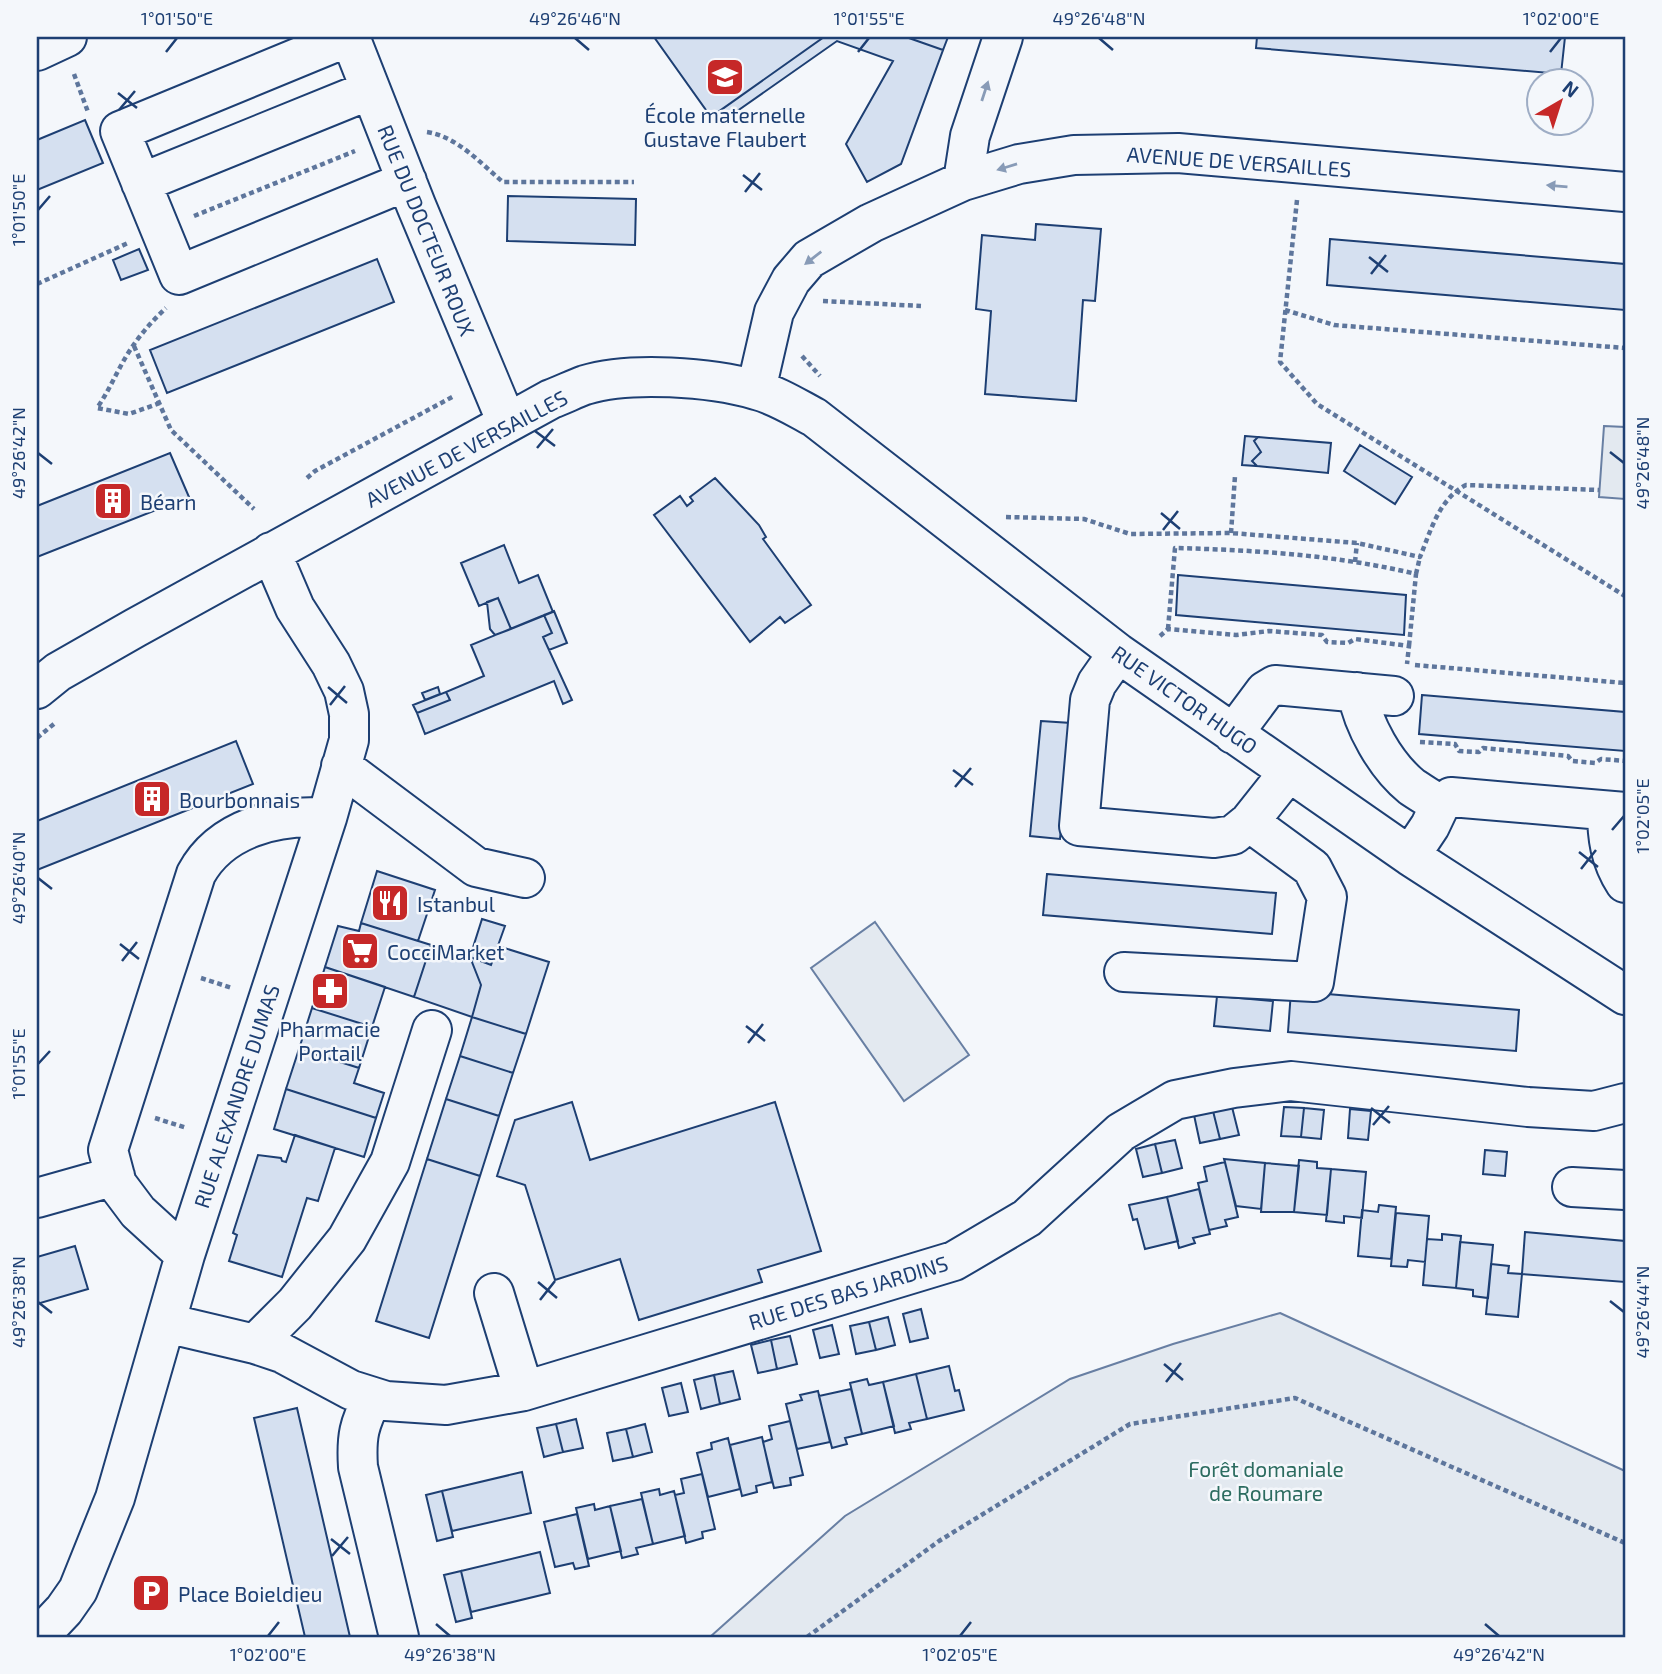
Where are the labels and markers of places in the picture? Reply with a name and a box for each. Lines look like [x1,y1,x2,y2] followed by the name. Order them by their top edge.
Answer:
[704,56,746,98] school or university icon: École maternelle Gustave Flaubert
[643,102,807,151] place label: École maternelle Gustave Flaubert
[92,480,134,522] building icon: Béarn
[140,489,196,514] place label: Béarn
[131,778,173,820] building icon: Bourbonnais
[179,787,300,812] place label: Bourbonnais
[369,882,411,924] restaurant icon: Istanbul
[417,891,496,916] place label: Istanbul
[339,930,381,972] supermarket icon: CocciMarket
[387,939,505,964] place label: CocciMarket
[309,970,351,1012] pharmacy icon: Pharmacie Portail
[279,1016,381,1065] place label: Pharmacie Portail
[130,1572,172,1614] parking icon: Place Boieldieu
[178,1581,322,1606] place label: Place Boieldieu

